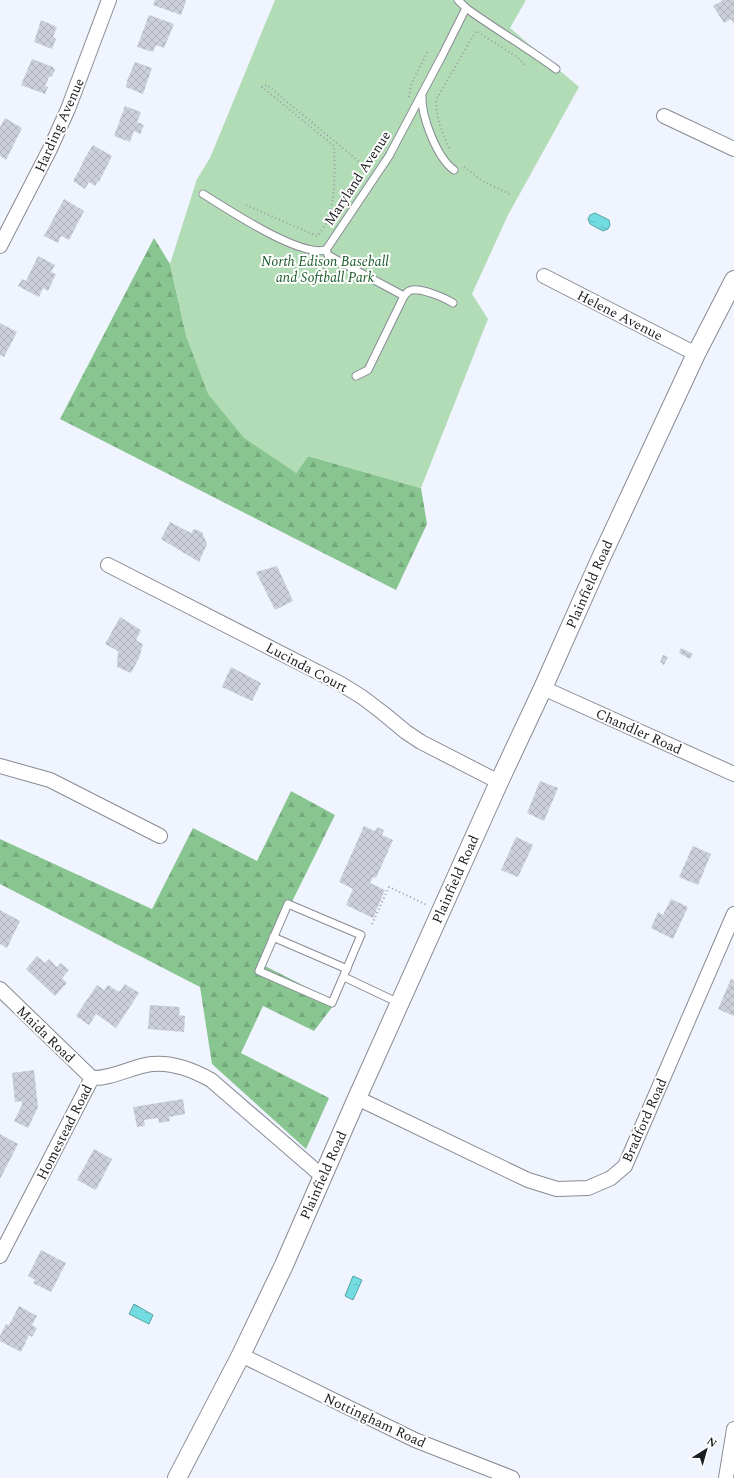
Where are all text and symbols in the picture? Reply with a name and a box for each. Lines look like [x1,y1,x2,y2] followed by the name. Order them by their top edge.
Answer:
[29,74,90,176] street label: Harding Avenue
[319,127,396,230] street label: Maryland Avenue
[261,251,389,288] park label: North Edison Baseball and Softball Park
[573,285,666,346] street label: Helene Avenue
[560,536,618,632] street label: Plainfield Road
[262,637,352,698] street label: Lucinda Court
[592,703,686,760] street label: Chandler Road
[426,831,484,927] street label: Plainfield Road
[12,1001,80,1068] street label: Maida Road
[616,1074,672,1166] street label: Bradford Road
[31,1080,98,1184] street label: Homestead Road
[294,1127,352,1223] street label: Plainfield Road
[320,1388,430,1453] street label: Nottingham Road
[686,1430,726,1470] north arrow
[703,1433,720,1452] text: N

